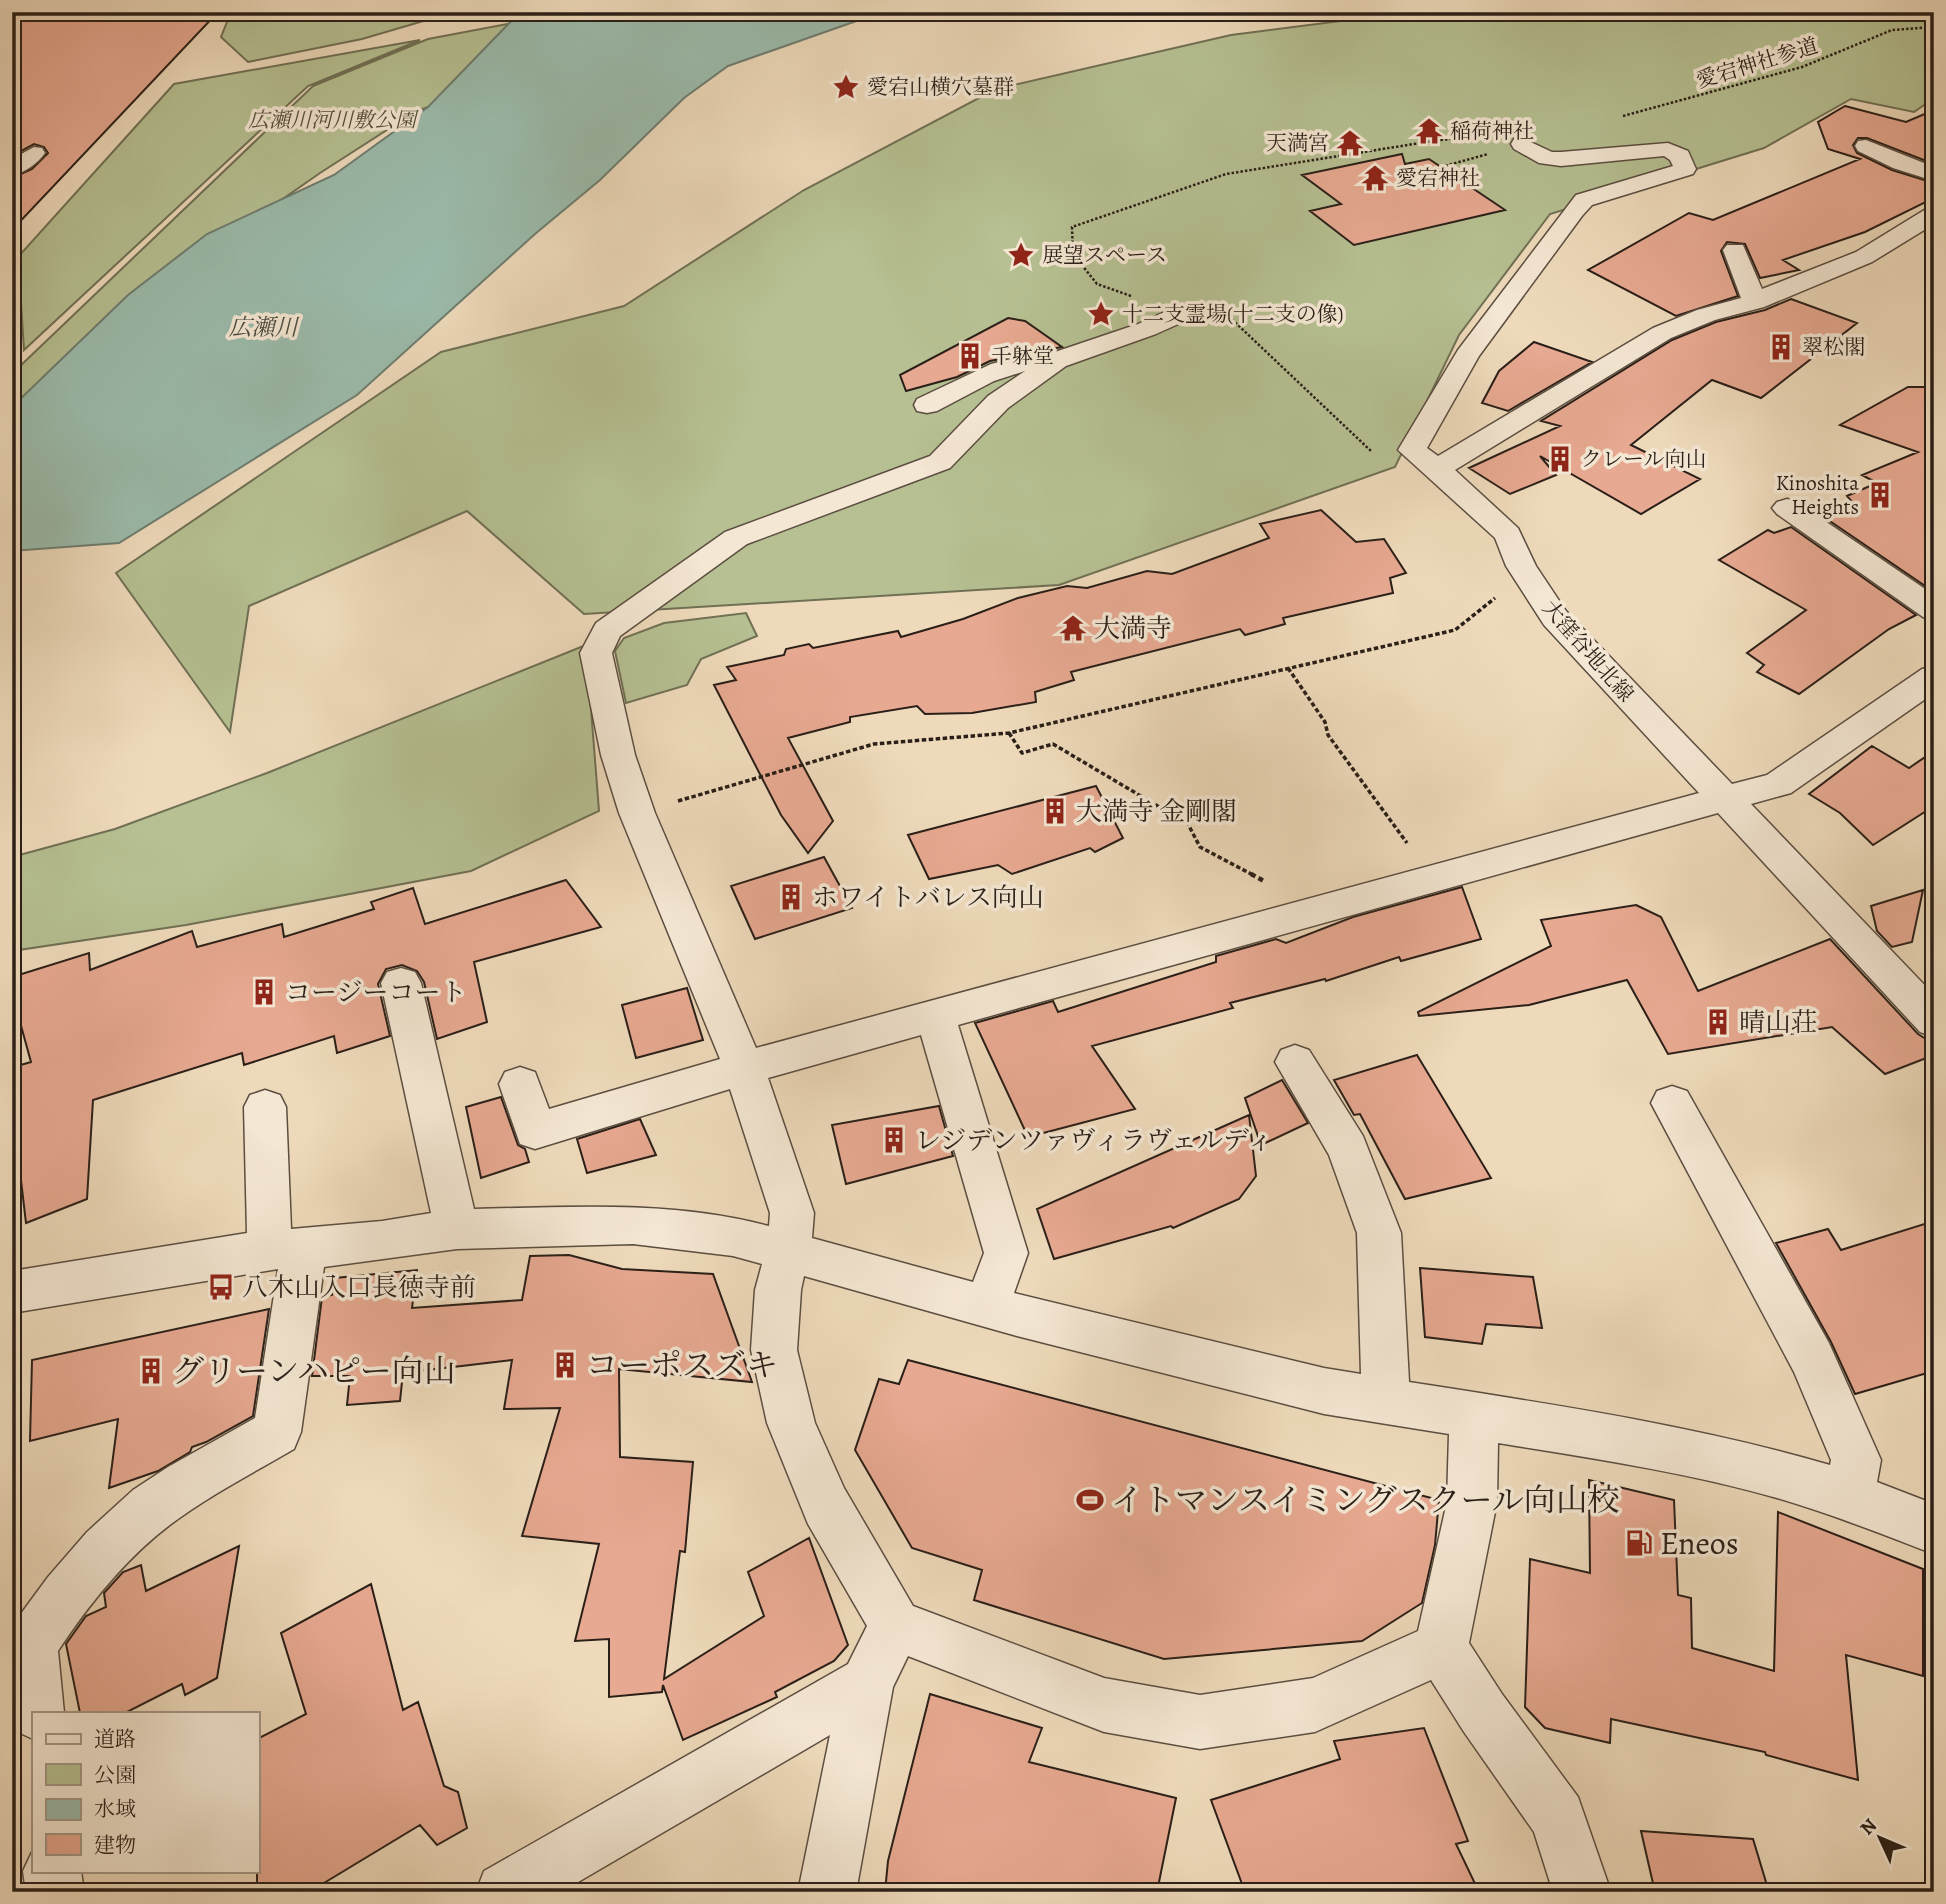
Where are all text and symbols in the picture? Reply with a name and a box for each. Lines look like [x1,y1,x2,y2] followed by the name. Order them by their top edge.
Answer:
[1693,31,1821,95] street label: 愛宕神社参道
[831,72,861,102] place icon: 愛宕山横穴墓群
[867,73,1014,101] place label: 愛宕山横穴墓群
[248,106,419,134] park label: 広瀬川河川敷公園
[1414,116,1444,146] temple icon: 稲荷神社
[1450,117,1534,145] place label: 稲荷神社
[1335,128,1365,158] temple icon: 天満宮
[1266,129,1329,157] place label: 天満宮
[1360,163,1390,193] temple icon: 愛宕神社
[1396,164,1480,192] place label: 愛宕神社
[1006,240,1036,270] place icon: 展望スペース
[1042,241,1167,269] place label: 展望スペース
[1086,299,1116,329] place icon: 十二支霊場(十二支の像)
[1122,300,1344,328] place label: 十二支霊場(十二支の像)
[229,312,301,343] water label: 広瀬川
[1766,332,1796,362] building icon: 翠松閣
[1802,333,1865,361] place label: 翠松閣
[955,341,985,371] building icon: 千躰堂
[991,342,1054,370] place label: 千躰堂
[1545,444,1575,474] building icon: クレール向山
[1581,445,1707,473] place label: クレール向山
[1776,469,1859,521] place label: Kinoshita Heights
[1865,480,1895,510] building icon: Kinoshita Heights
[1536,594,1640,708] street label: 大窪谷地北線
[1094,611,1172,646] place label: 大満寺
[1058,613,1088,643] temple icon: 大満寺
[1076,794,1237,829] place label: 大満寺 金剛閣
[1040,796,1070,826] building icon: 大満寺 金剛閣
[812,880,1044,915] place label: ホワイトバレス向山
[776,882,806,912] building icon: ホワイトバレス向山
[285,975,466,1010] place label: コージーコート
[249,977,279,1007] building icon: コージーコート
[1739,1005,1817,1040] place label: 晴山荘
[1703,1007,1733,1037] building icon: 晴山荘
[915,1123,1273,1158] place label: レジデンツァヴィラヴェルディ
[879,1125,909,1155] building icon: レジデンツァヴィラヴェルディ
[242,1270,476,1305] place label: 八木山入口長徳寺前
[206,1272,236,1302] bus stop icon: 八木山入口長徳寺前
[586,1343,778,1387] place label: コーポスズキ
[172,1349,456,1393] place label: グリーンハピー向山
[550,1350,580,1380] building icon: コーポスズキ
[136,1356,166,1386] building icon: グリーンハピー向山
[1111,1478,1620,1522] place label: イトマンスイミングスクール向山校
[1075,1485,1105,1515] sports icon: イトマンスイミングスクール向山校
[1660,1521,1739,1565] place label: Eneos
[1624,1528,1654,1558] fuel station icon: Eneos
[32,1712,259,1872] legend
[94,1725,136,1753] text: 道路
[94,1761,136,1789] text: 公園
[94,1795,136,1823] text: 水域
[1844,1802,1914,1872] north arrow
[1854,1813,1883,1841] text: N
[94,1831,136,1859] text: 建物

